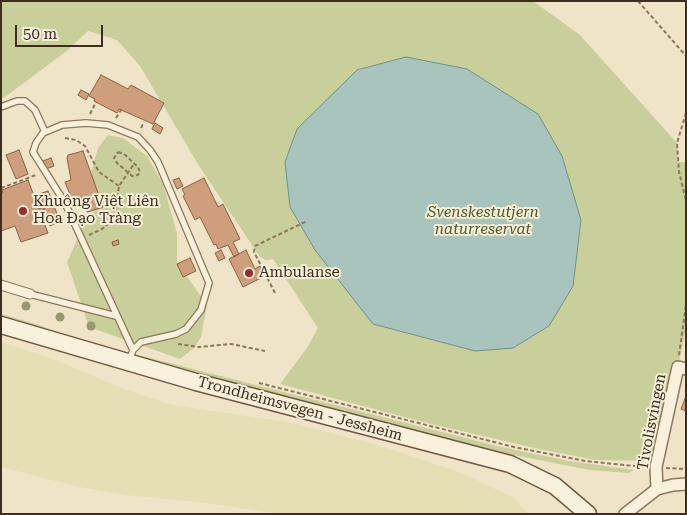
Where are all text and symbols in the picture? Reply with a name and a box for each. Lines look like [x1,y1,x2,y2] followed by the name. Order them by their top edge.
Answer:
[18,15,105,47] scale bar
[23,25,57,43] text: 50 m
[33,193,159,228] place label: Khuông Việt Liên Hoa Đạo Tràng
[427,204,539,239] park label: Svenskestutjern naturreservat
[17,205,29,217] marker: Khuông Việt Liên Hoa Đạo Tràng
[259,264,340,282] place label: Ambulanse
[243,267,255,279] marker: Ambulanse
[634,372,670,472] street label: Tivolisvingen
[195,373,405,445] street label: Trondheimsvegen - Jessheim

